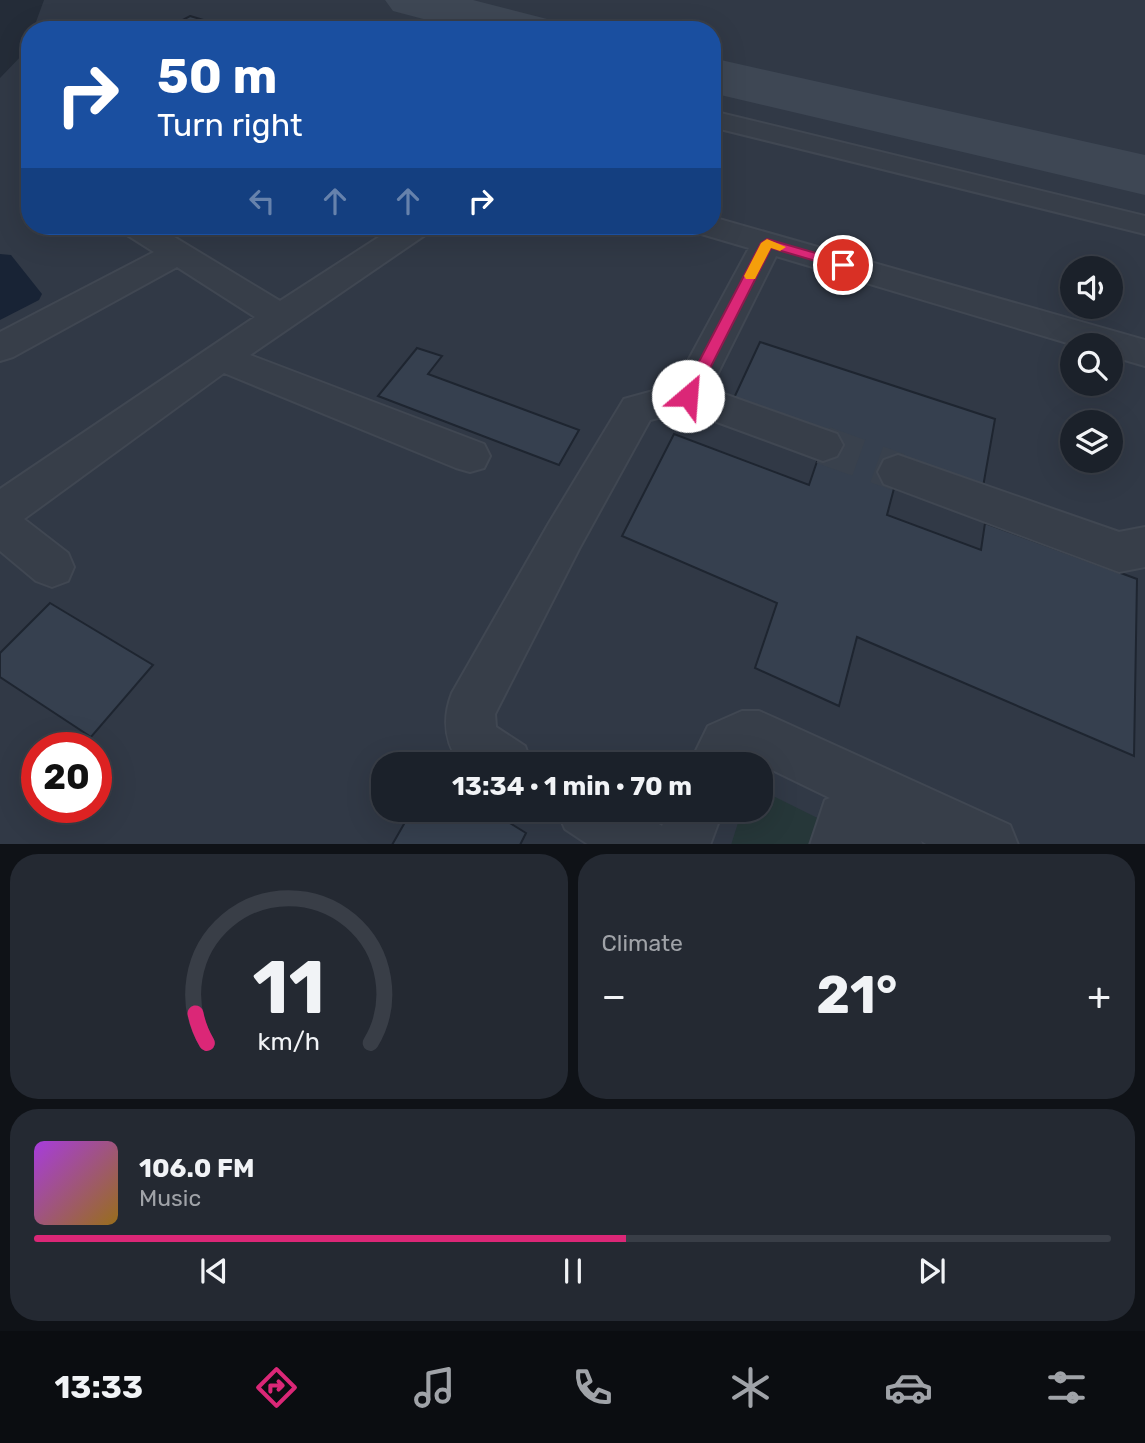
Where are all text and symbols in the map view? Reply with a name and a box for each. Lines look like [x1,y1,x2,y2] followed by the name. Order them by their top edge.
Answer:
[157,47,277,105] text: 50 m
[42,49,133,140] icon: right
[157,106,302,144] text: Turn right
[243,182,281,220] icon: left
[316,182,354,220] icon: ahead
[389,182,427,220] icon: ahead
[462,182,500,220] icon: right
[813,235,873,295] pin
[824,246,862,284] icon: arrive
[1060,256,1123,473] map controls
[1060,256,1123,319] button: sound
[1060,333,1123,396] button: search
[651,359,725,433] position arrow
[1060,410,1123,473] button: layers
[21,732,112,823] speed limit sign: 20
[452,771,692,802] text: 13:34 · 1 min · 70 m
[602,929,683,957] text: Climate
[253,945,325,1031] text: 11
[816,964,897,1026] text: 21°
[602,973,626,1019] text: −
[1087,973,1111,1019] text: +
[258,1026,320,1055] text: km/h
[139,1153,255,1184] text: 106.0 FM
[139,1184,201,1212] text: Music
[195,1252,233,1290] icon: previous
[554,1252,592,1290] icon: pause
[913,1252,951,1290] icon: next
[252,1363,301,1412] icon: directions
[410,1363,459,1412] icon: music
[568,1363,617,1412] icon: phone
[726,1363,775,1412] icon: climate
[884,1363,933,1412] icon: car
[1042,1363,1091,1412] icon: filters
[54,1368,143,1406] text: 13:33

